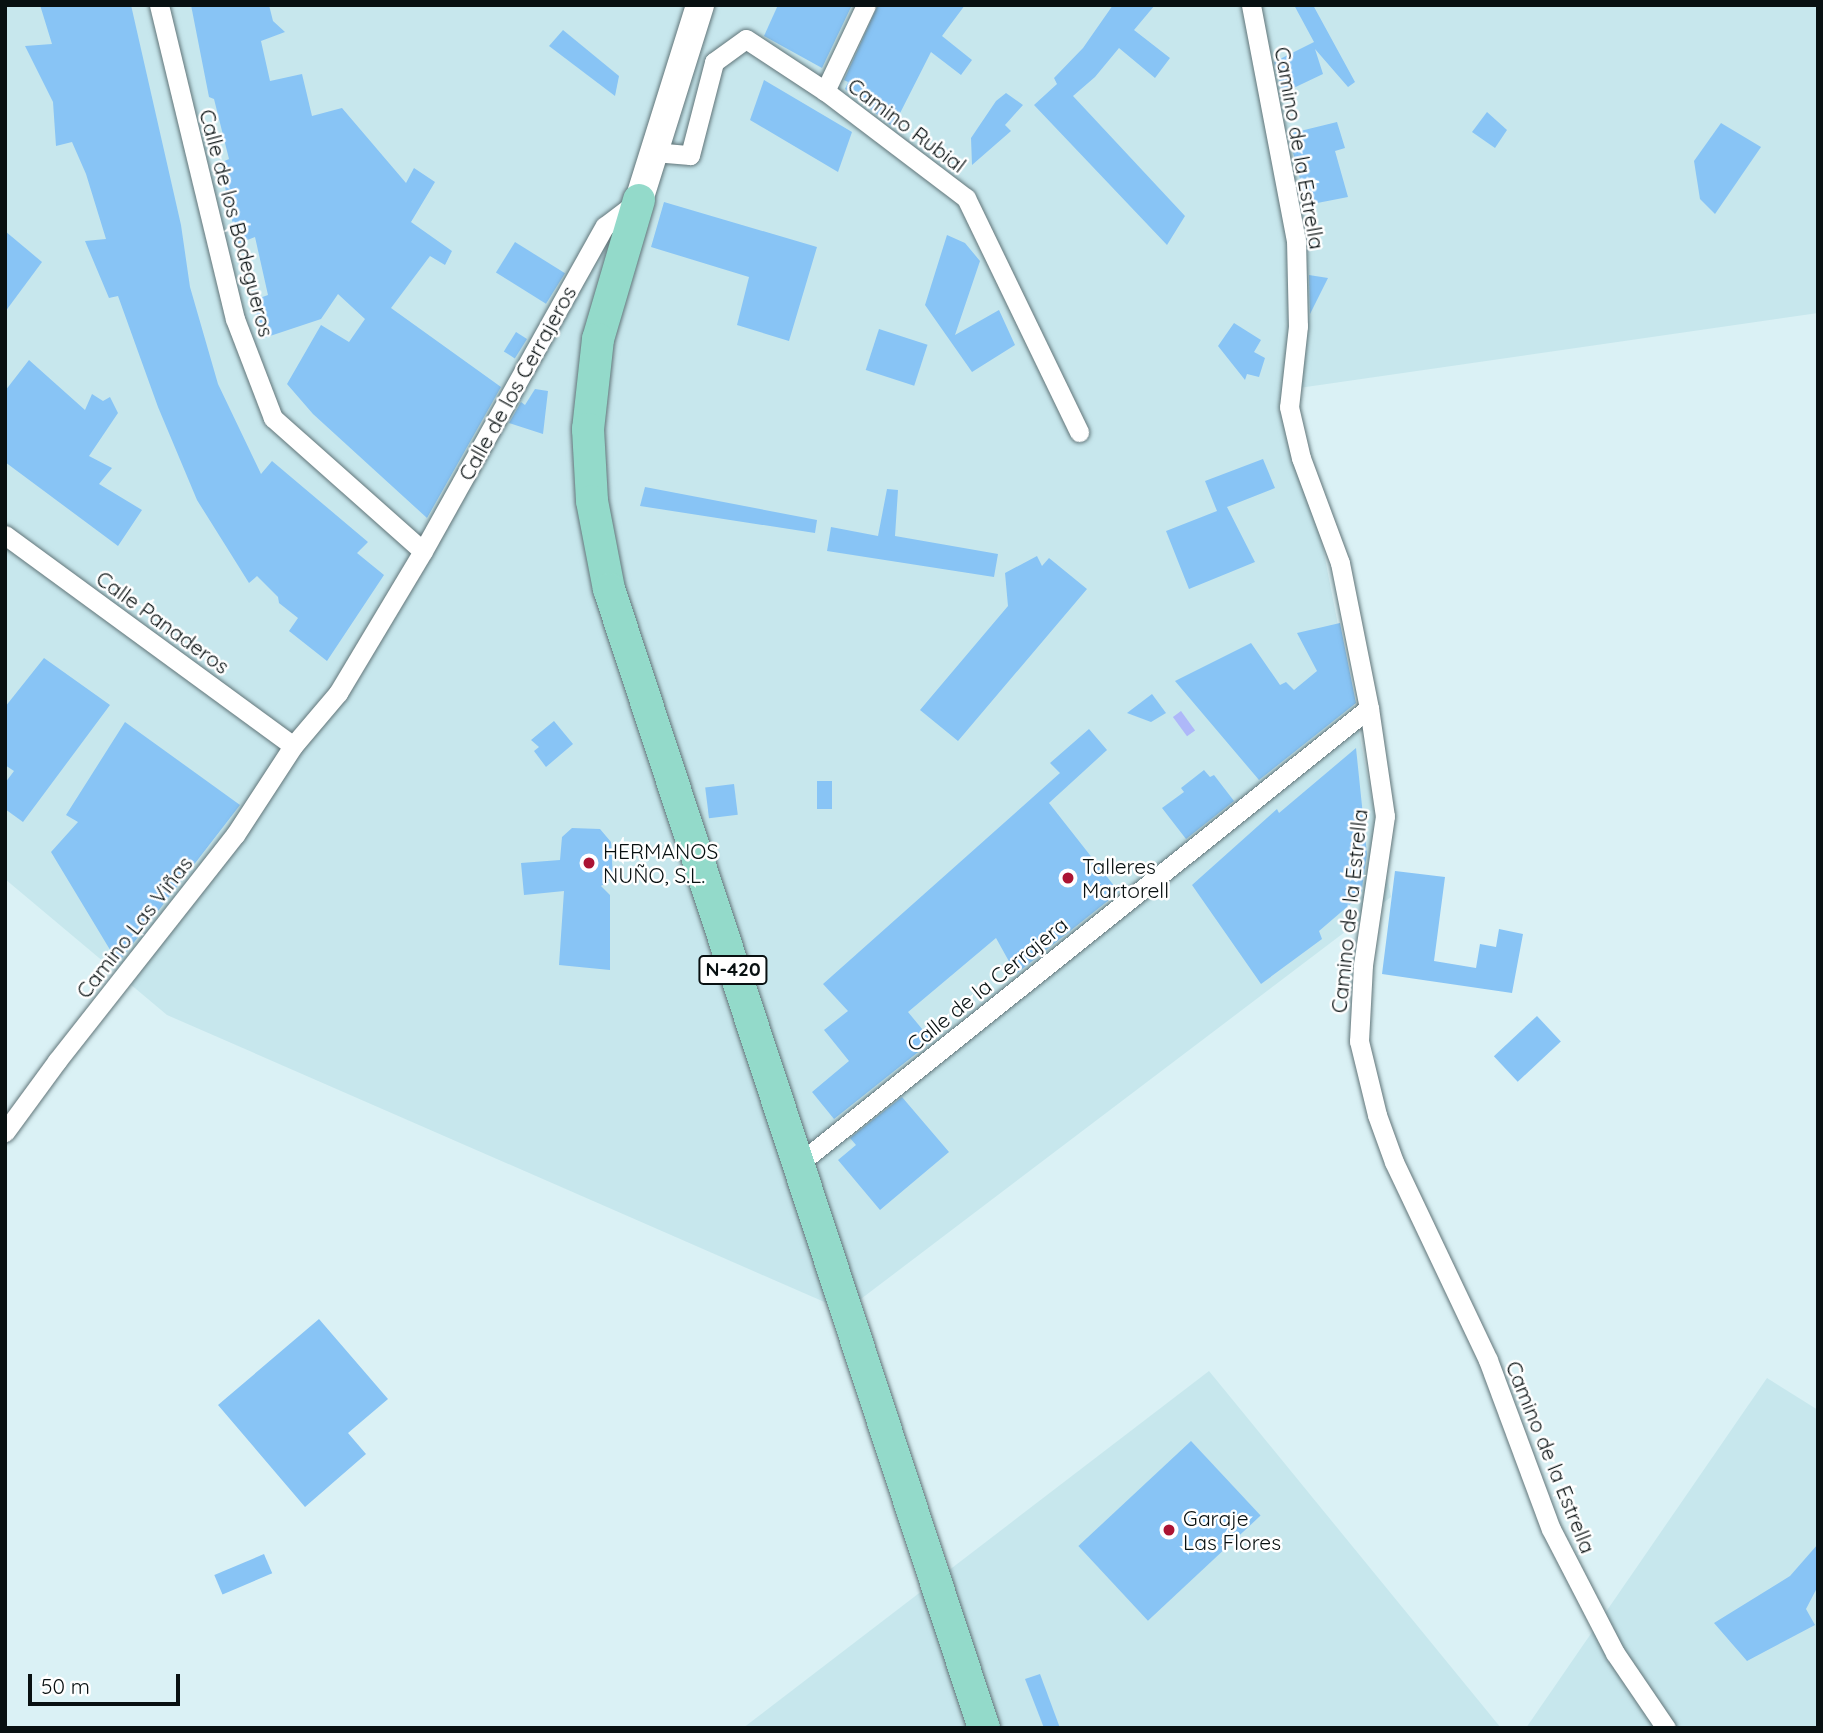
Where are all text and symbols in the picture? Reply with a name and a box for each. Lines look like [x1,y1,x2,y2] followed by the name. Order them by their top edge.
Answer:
[1270,45,1330,251] street label: Camino de la Estrella
[843,72,971,178] street label: Camino Rubial
[194,107,280,339] street label: Calle de los Bodegueros
[453,281,581,485] street label: Calle de los Cerrajeros
[92,565,234,679] street label: Calle Panaderos
[1326,808,1372,1014] street label: Camino de la Estrella
[603,838,718,888] place label: HERMANOS NUÑO, S.L.
[71,851,197,1003] street label: Camino Las Viñas
[1082,853,1169,903] place label: Talleres Martorell
[581,855,597,871] marker: HERMANOS NUÑO, S.L.
[1060,870,1076,886] marker: Talleres Martorell
[902,911,1072,1057] street label: Calle de la Cerrajera
[698,954,768,986] road number: N-420
[1501,1357,1601,1557] street label: Camino de la Estrella
[1183,1505,1281,1555] place label: Garaje Las Flores
[1161,1522,1177,1538] marker: Garaje Las Flores
[32,1660,184,1704] scale bar
[41,1673,90,1699] text: 50 m

